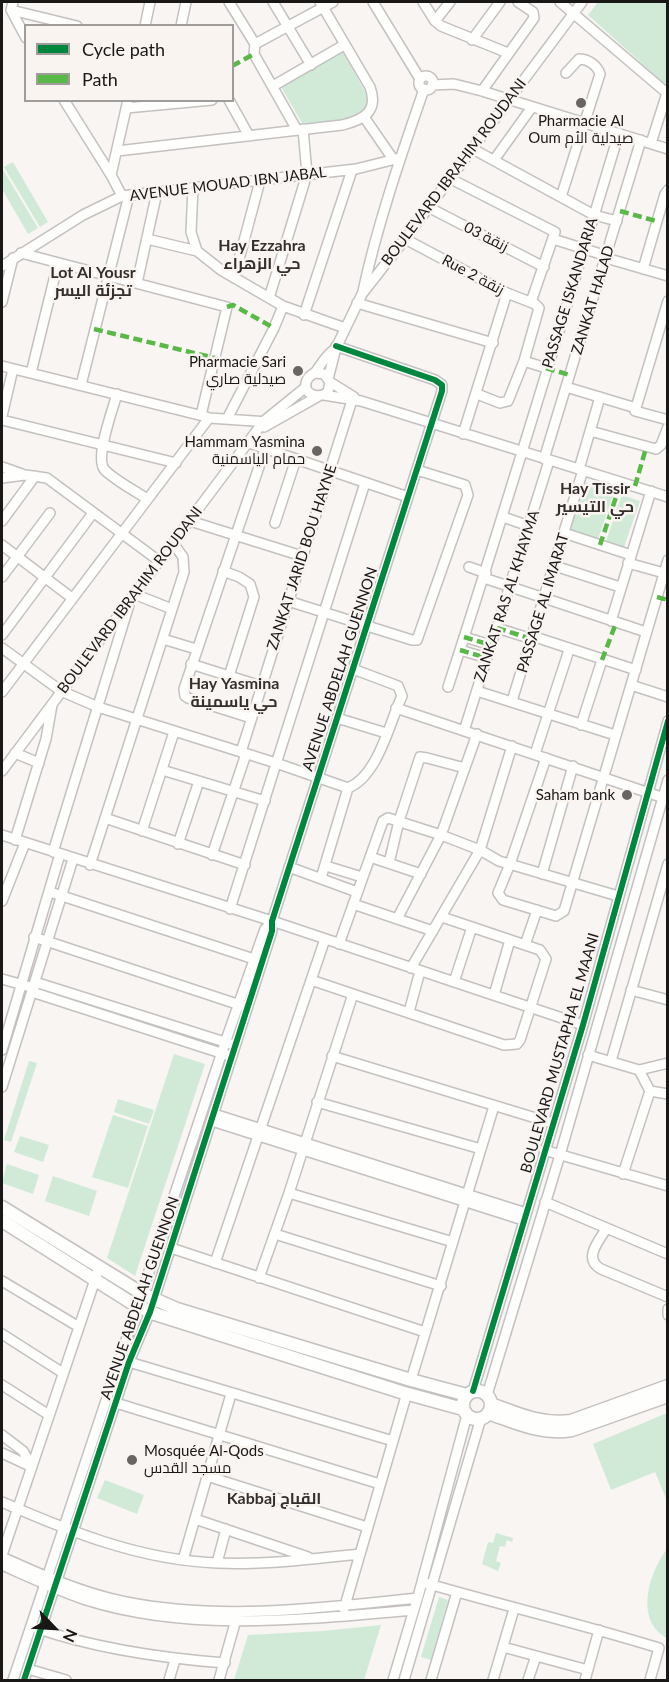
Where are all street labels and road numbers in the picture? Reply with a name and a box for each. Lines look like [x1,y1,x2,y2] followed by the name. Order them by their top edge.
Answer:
[378,75,530,269] street label: BOULEVARD IBRAHIM ROUDANI
[129,163,327,205] street label: AVENUE MOUAD IBN JABAL
[538,215,602,371] street label: PASSAGE ISKANDARIA
[461,218,511,256] street label: زنقة 03
[568,243,618,357] street label: ZANKAT HALAD
[439,251,507,299] street label: Rue 2 زنقة
[263,462,341,652] street label: ZANKAT JARID BOU HAYNE
[54,503,206,697] street label: BOULEVARD IBRAHIM ROUDANI
[471,508,543,684] street label: ZANKAT RAS AL KHAYMA
[513,531,573,675] street label: PASSAGE AL IMARAT
[298,565,382,773] street label: AVENUE ABDELAH GUENNON
[517,931,603,1175] street label: BOULEVARD MUSTAPHA EL MAANI
[97,1194,183,1402] street label: AVENUE ABDELAH GUENNON

